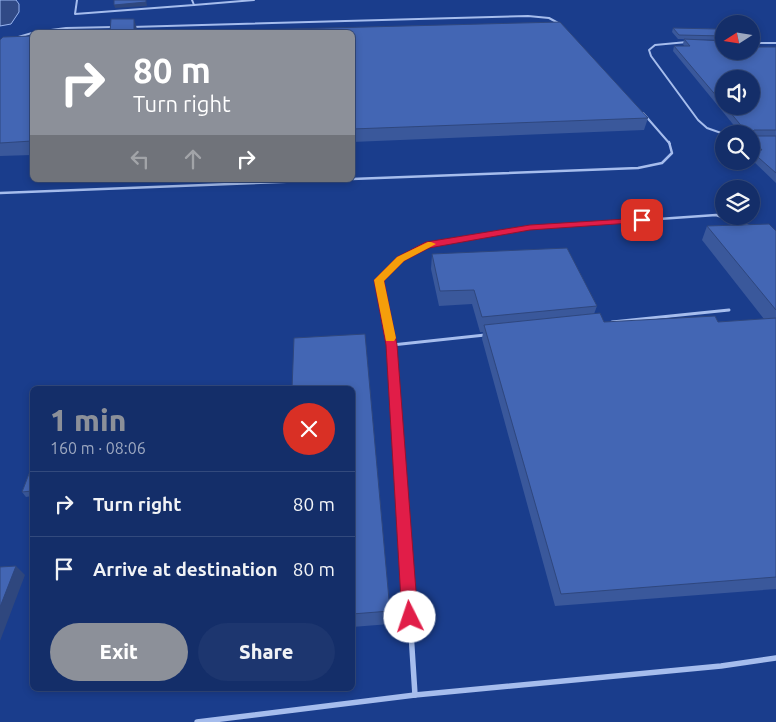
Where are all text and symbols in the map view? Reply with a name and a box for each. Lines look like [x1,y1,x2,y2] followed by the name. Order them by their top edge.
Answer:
[715,15,760,60] north arrow
[715,15,760,225] map controls
[50,50,115,115] icon: right
[133,50,211,90] text: 80 m
[715,70,760,115] button: sound
[133,91,231,116] text: Turn right
[715,125,760,170] button: search
[126,145,154,173] icon: left
[179,145,207,173] icon: ahead
[232,145,260,173] icon: right
[715,180,760,225] button: layers
[621,199,663,241] pin
[628,206,656,234] icon: arrive
[50,403,126,437] text: 1 min
[283,403,335,455] button: close
[50,439,146,457] text: 160 m · 08:06
[50,490,78,518] icon: right
[93,493,181,515] text: Turn right
[293,493,335,515] text: 80 m
[50,555,78,583] icon: arrive
[93,558,278,580] text: Arrive at destination
[293,558,335,580] text: 80 m
[383,590,435,642] position arrow
[50,623,188,681] button: Exit
[198,623,335,681] button: Share

